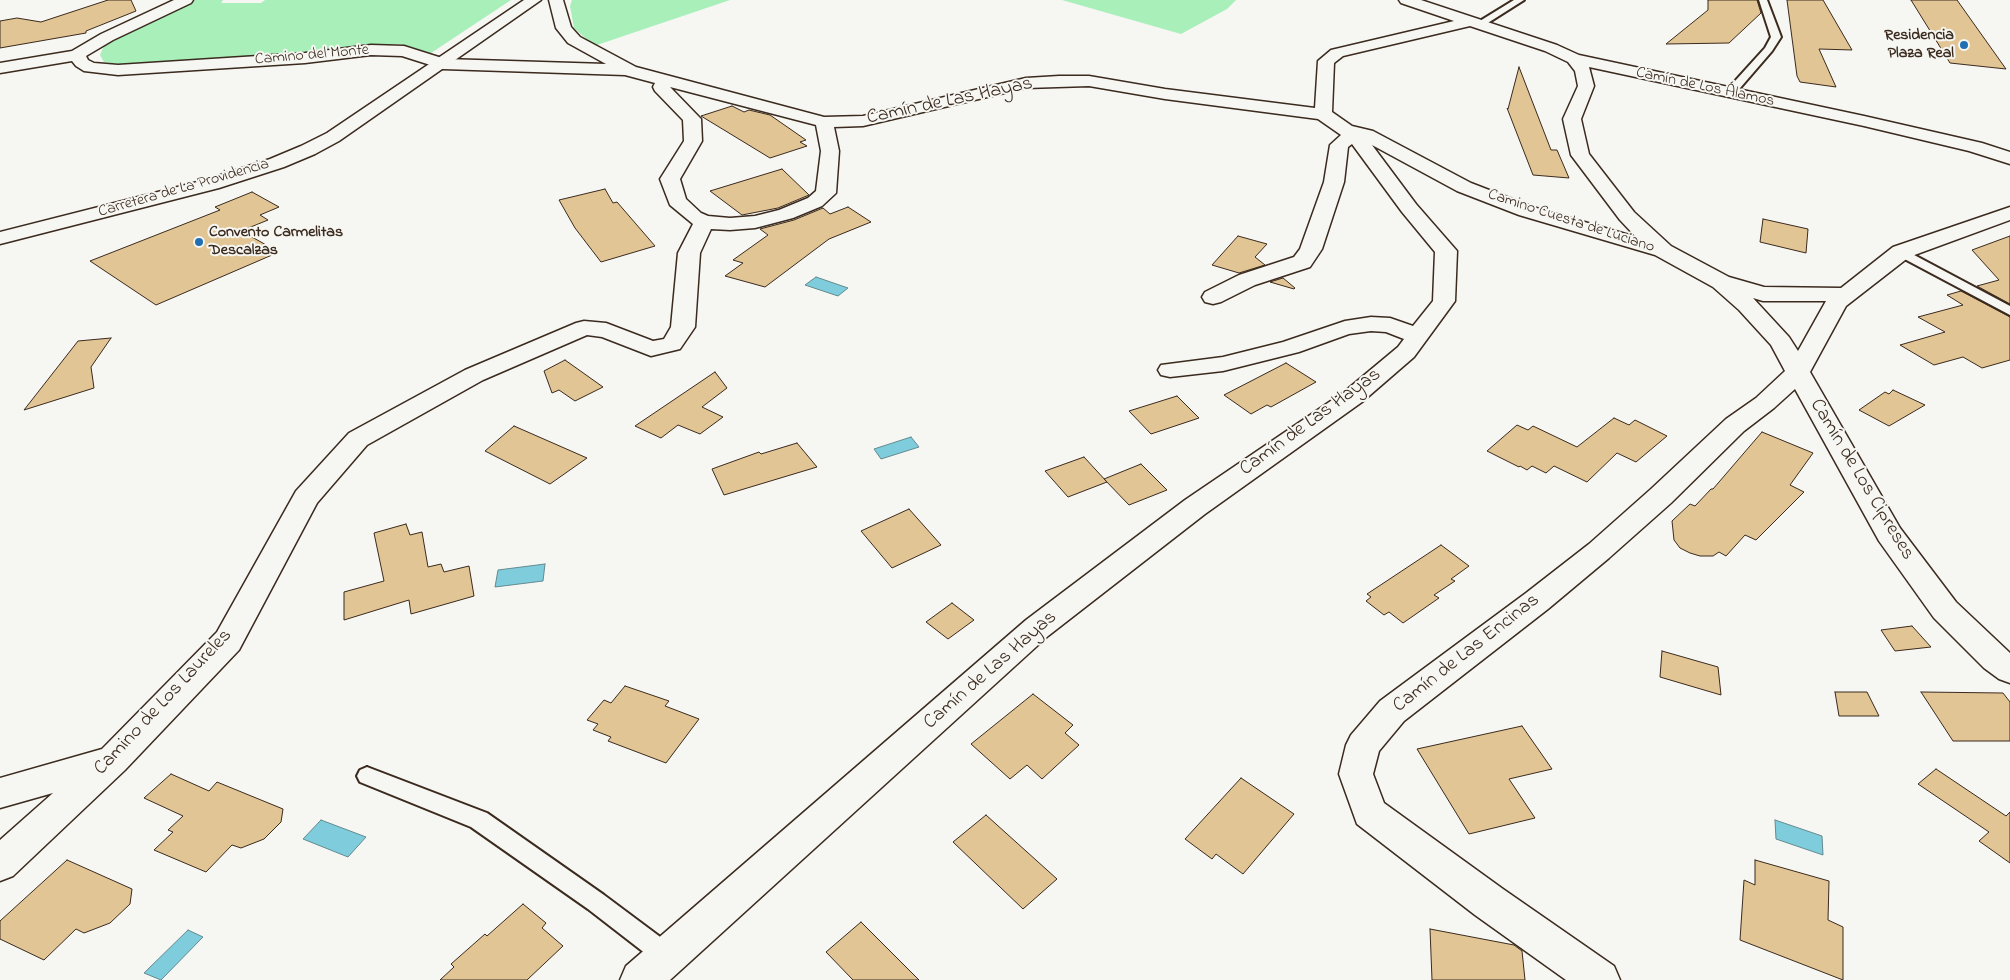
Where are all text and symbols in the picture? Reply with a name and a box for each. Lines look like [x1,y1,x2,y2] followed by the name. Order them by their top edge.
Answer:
[1884,26,1954,64] place label: Residencia Plaza Real
[1958,39,1970,51] marker: Residencia Plaza Real
[254,41,370,71] street label: Camino del Monte
[1634,64,1776,112] street label: Camín de Los Álamos
[865,73,1035,131] street label: Camín de Las Hayas
[96,155,272,223] street label: Carretera de La Providencia
[1485,186,1657,258] street label: Camino Cuesta de Luciano
[209,223,343,261] place label: Convento Carmelitas Descalzas
[193,236,205,248] marker: Convento Carmelitas Descalzas
[1236,364,1386,482] street label: Camín de Las Hayas
[1803,395,1919,565] street label: Camín de Los Cipreses
[1389,589,1545,719] street label: Camín de Las Encinas
[919,607,1063,735] street label: Camín de Las Hayas
[90,625,238,781] street label: Camino de Los Laureles

